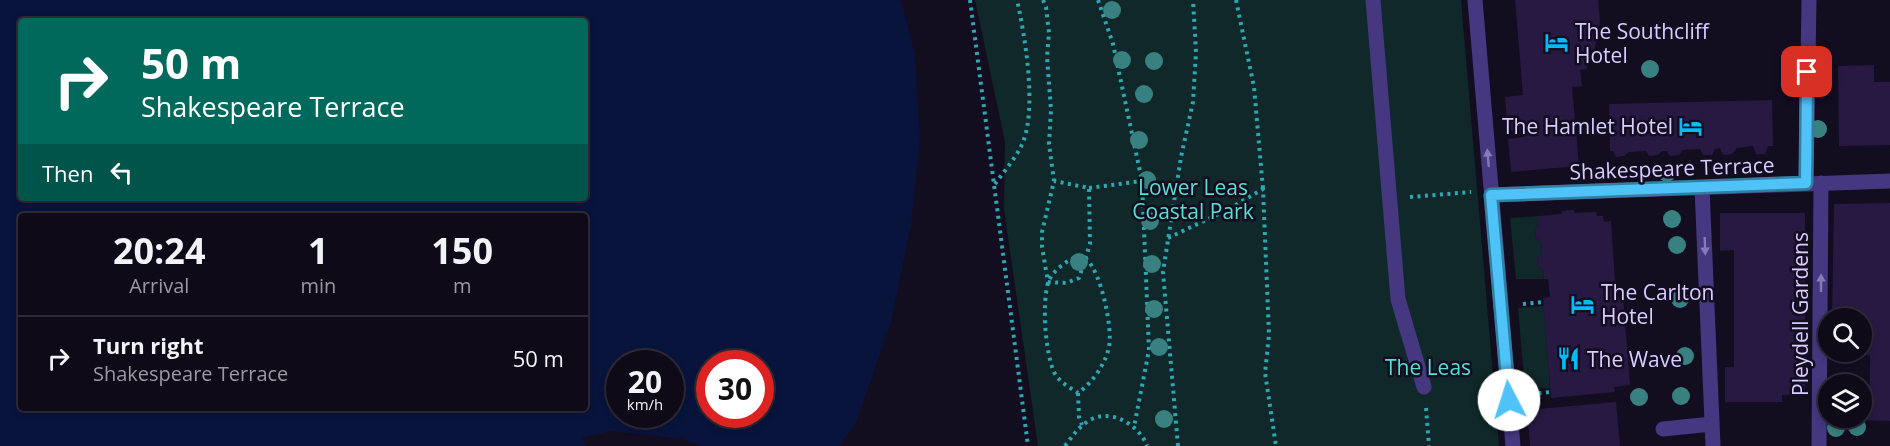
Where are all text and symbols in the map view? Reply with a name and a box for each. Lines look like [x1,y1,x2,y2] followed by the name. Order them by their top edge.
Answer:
[1575,17,1711,69] place label: The Southcliff Hotel
[1544,30,1570,56] hotel icon: The Southcliff Hotel
[141,34,241,91] text: 50 m
[42,42,120,120] icon: right
[1781,46,1832,97] pin
[1790,55,1823,88] icon: arrive
[141,88,405,125] text: Shakespeare Terrace
[1502,112,1673,140] place label: The Hamlet Hotel
[1678,113,1704,139] hotel icon: The Hamlet Hotel
[1483,148,1493,167] one-way arrow
[1569,150,1775,186] street label: Shakespeare Terrace
[105,156,138,189] icon: left
[42,158,93,188] text: Then
[1132,173,1254,225] park label: Lower Leas Coastal Park
[113,226,206,275] text: 20:24
[308,226,329,275] text: 1
[431,226,493,275] text: 150
[1786,232,1814,396] street label: Pleydell Gardens
[1700,237,1709,256] one-way arrow
[129,272,189,299] text: Arrival
[300,272,336,299] text: min
[453,272,471,299] text: m
[1816,273,1826,292] one-way arrow
[1601,278,1714,330] place label: The Carlton Hotel
[1570,291,1596,317] hotel icon: The Carlton Hotel
[1818,308,1872,428] map controls
[1818,308,1872,362] button: search
[93,330,204,360] text: Turn right
[42,342,75,375] icon: right
[513,343,564,373] text: 50 m
[1587,345,1682,373] place label: The Wave
[1556,346,1582,372] restaurant icon: The Wave
[696,350,774,428] speed limit sign: 30
[1385,353,1471,381] park label: The Leas
[93,360,288,387] text: Shakespeare Terrace
[628,361,662,402] text: 20
[1477,368,1541,432] position arrow
[1818,374,1872,428] button: layers
[627,394,663,414] text: km/h

